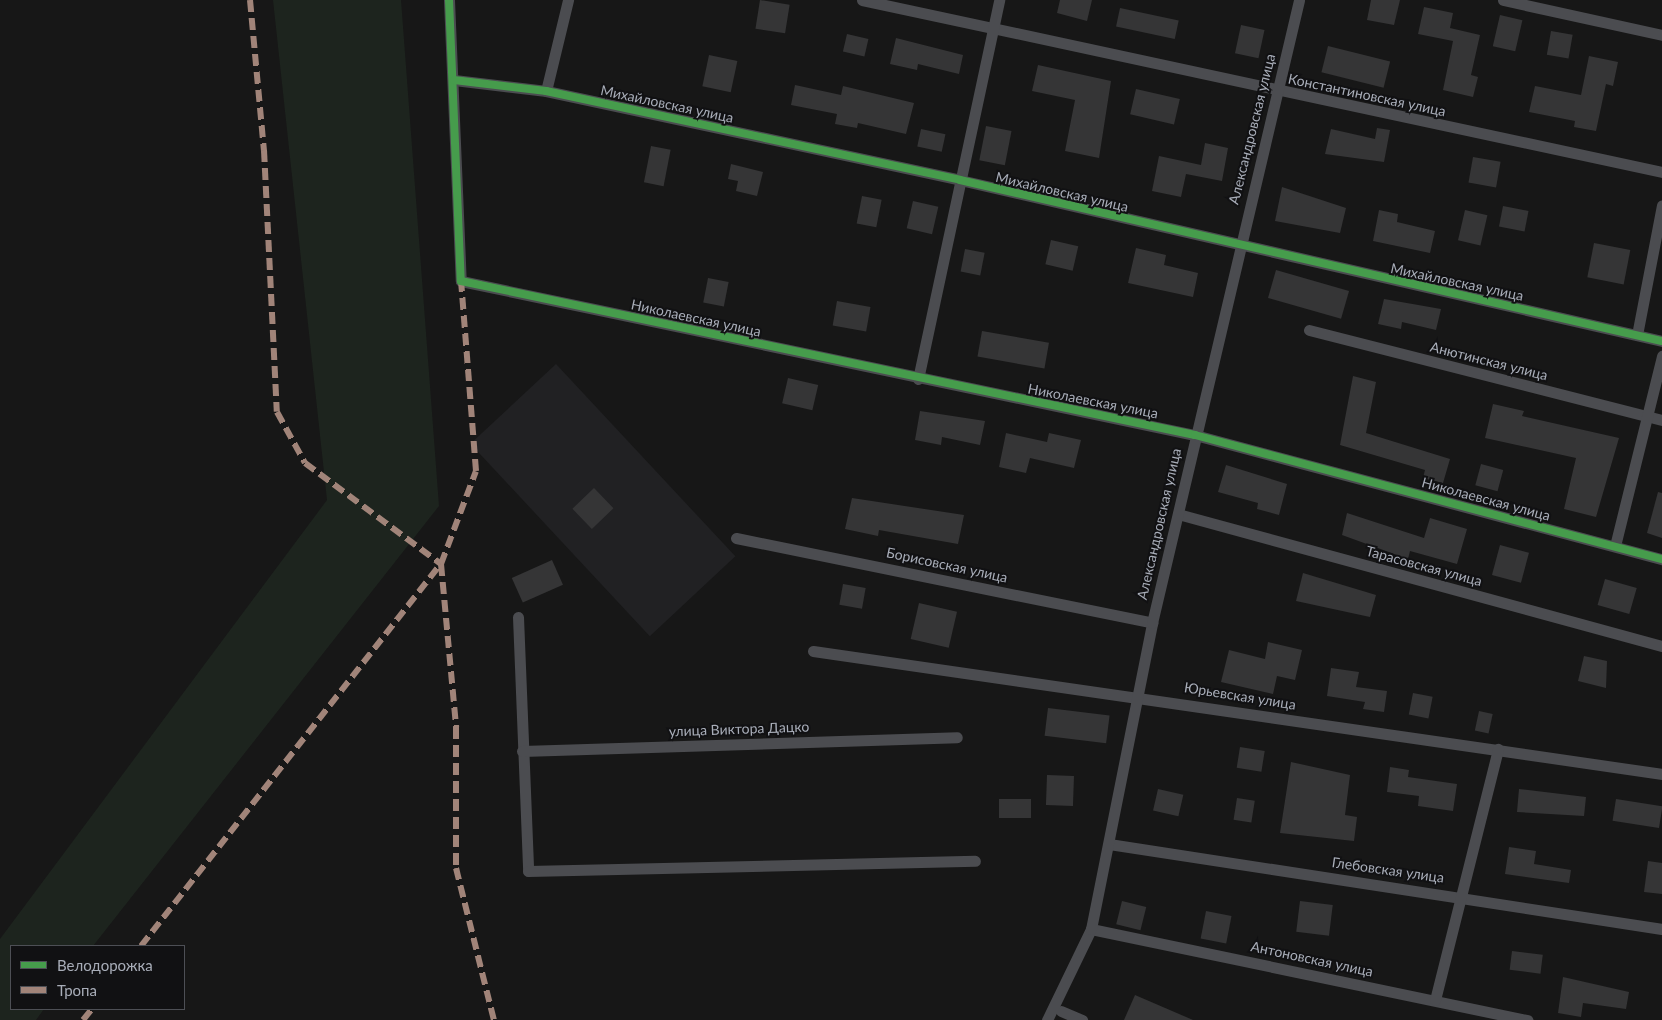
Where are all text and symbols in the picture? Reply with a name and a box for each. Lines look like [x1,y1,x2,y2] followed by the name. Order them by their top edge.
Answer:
[1225,52,1279,206] street label: Александровская улица
[1287,70,1447,120] street label: Константиновская улица
[599,82,735,126] street label: Михайловская улица
[994,169,1130,215] street label: Михайловская улица
[1389,260,1525,304] street label: Михайловская улица
[629,296,763,340] street label: Николаевская улица
[1428,338,1550,384] street label: Анютинская улица
[1026,380,1160,422] street label: Николаевская улица
[1133,447,1185,601] street label: Александровская улица
[1420,474,1552,524] street label: Николаевская улица
[1364,542,1484,590] street label: Тарасовская улица
[885,544,1009,586] street label: Борисовская улица
[1183,679,1297,713] street label: Юрьевская улица
[669,718,809,740] street label: улица Виктора Дацко
[1331,854,1445,886] street label: Глебовская улица
[1249,938,1375,980] street label: Антоновская улица
[10,945,185,1010] legend
[57,956,153,974] text: Велодорожка
[57,981,97,999] text: Тропа

